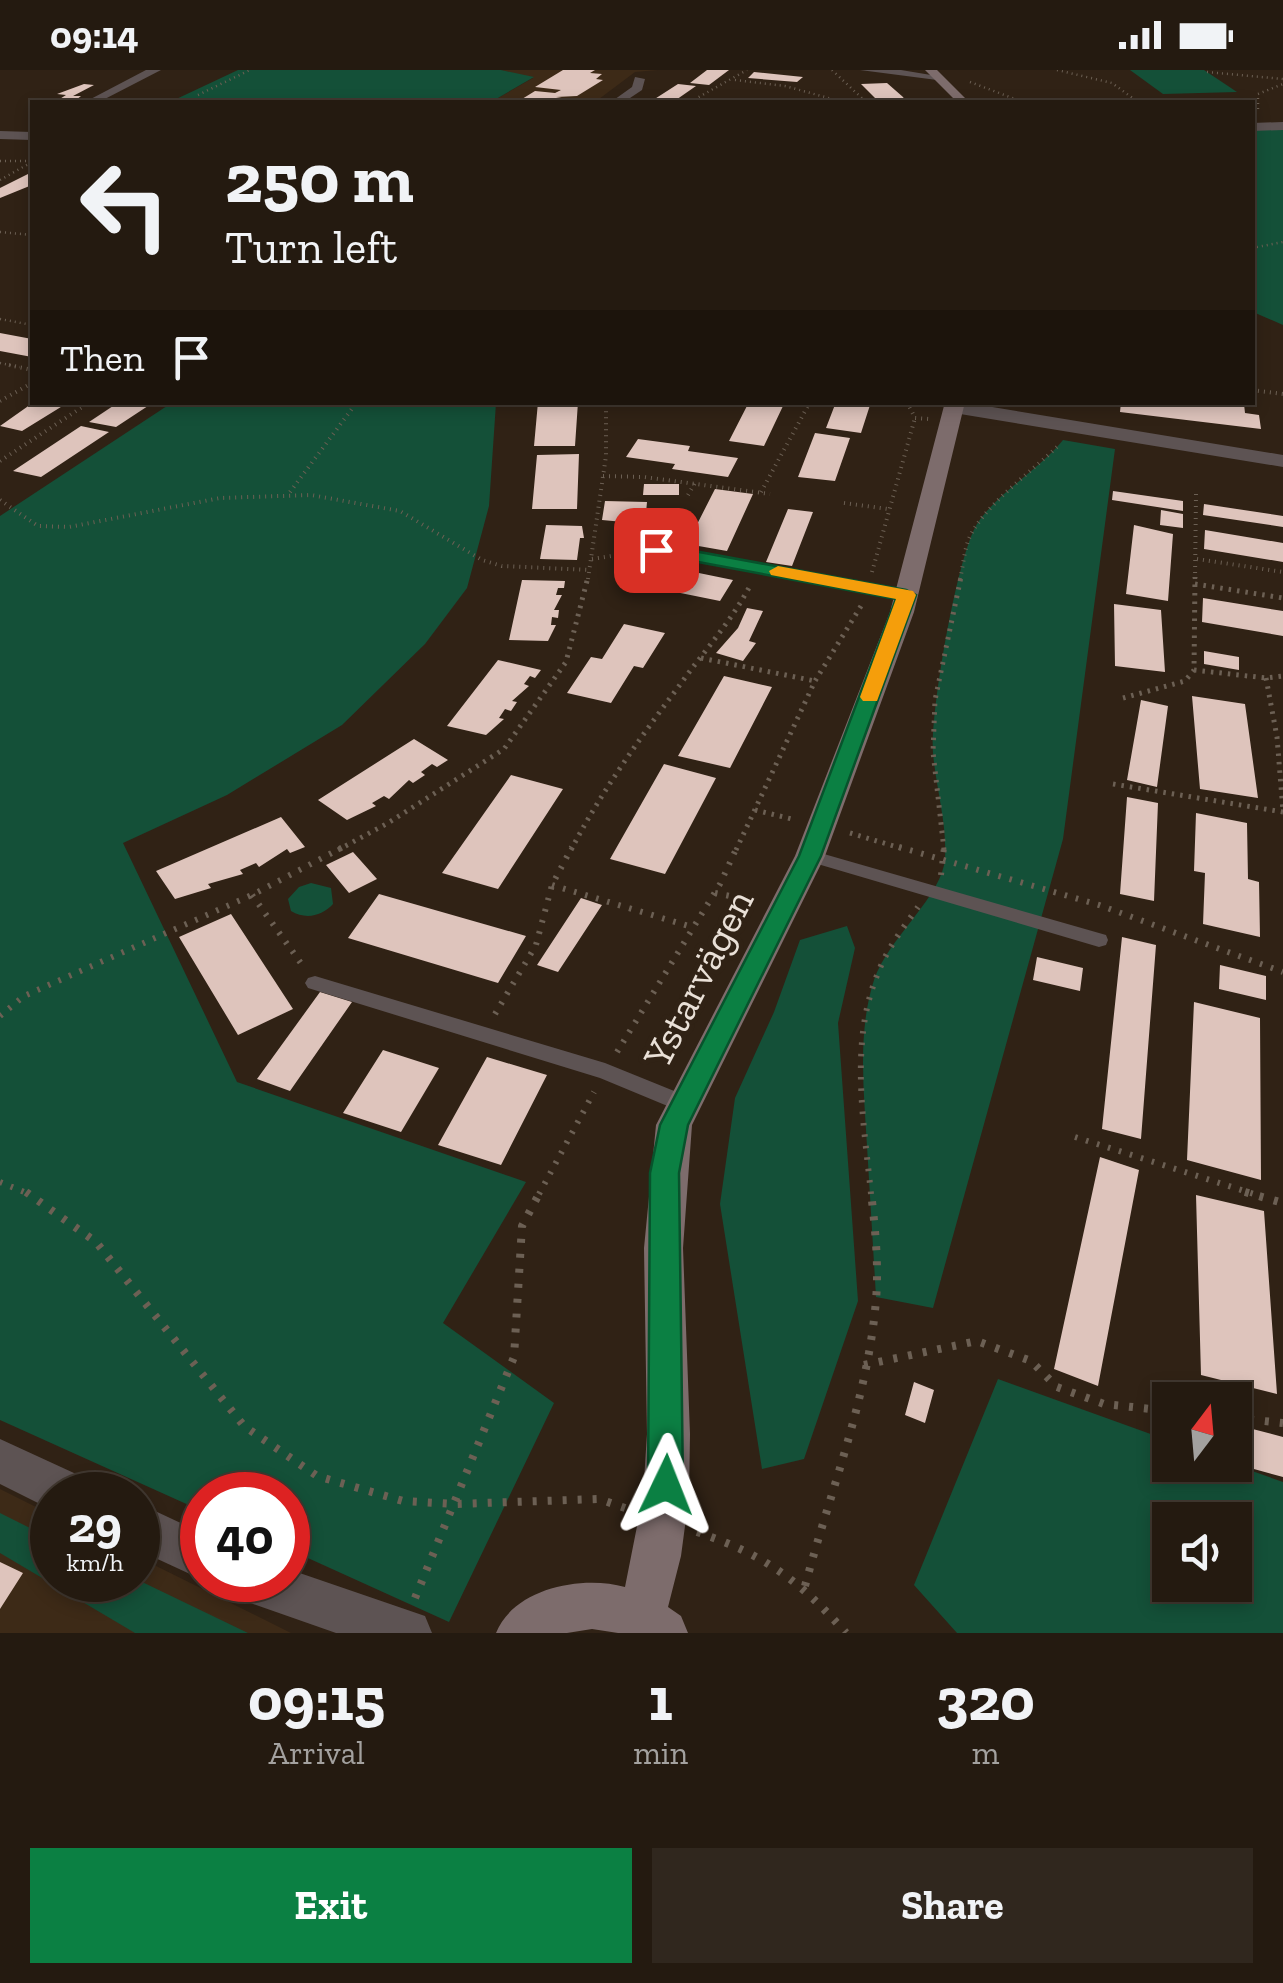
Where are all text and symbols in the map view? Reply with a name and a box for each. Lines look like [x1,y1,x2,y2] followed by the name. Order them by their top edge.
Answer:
[50,12,139,58] text: 09:14
[225,136,414,220] text: 250 m
[60,140,190,270] icon: left
[225,221,397,275] text: Turn left
[164,330,219,385] icon: arrive
[60,335,144,381] text: Then
[614,508,699,593] pin
[629,523,684,578] icon: arrive
[632,881,763,1076] street label: Ystarvägen
[1152,1382,1252,1482] north arrow
[1152,1382,1252,1602] map controls
[614,1433,718,1537] position arrow
[180,1472,310,1602] speed limit sign: 40
[68,1495,122,1555] text: 29
[1152,1502,1252,1602] button: sound
[66,1547,124,1577] text: km/h
[248,1663,385,1735] text: 09:15
[649,1663,673,1735] text: 1
[936,1663,1035,1735] text: 320
[268,1734,365,1772] text: Arrival
[633,1734,688,1772] text: min
[972,1734,999,1772] text: m
[30,1848,632,1963] button: Exit
[652,1848,1253,1963] button: Share

